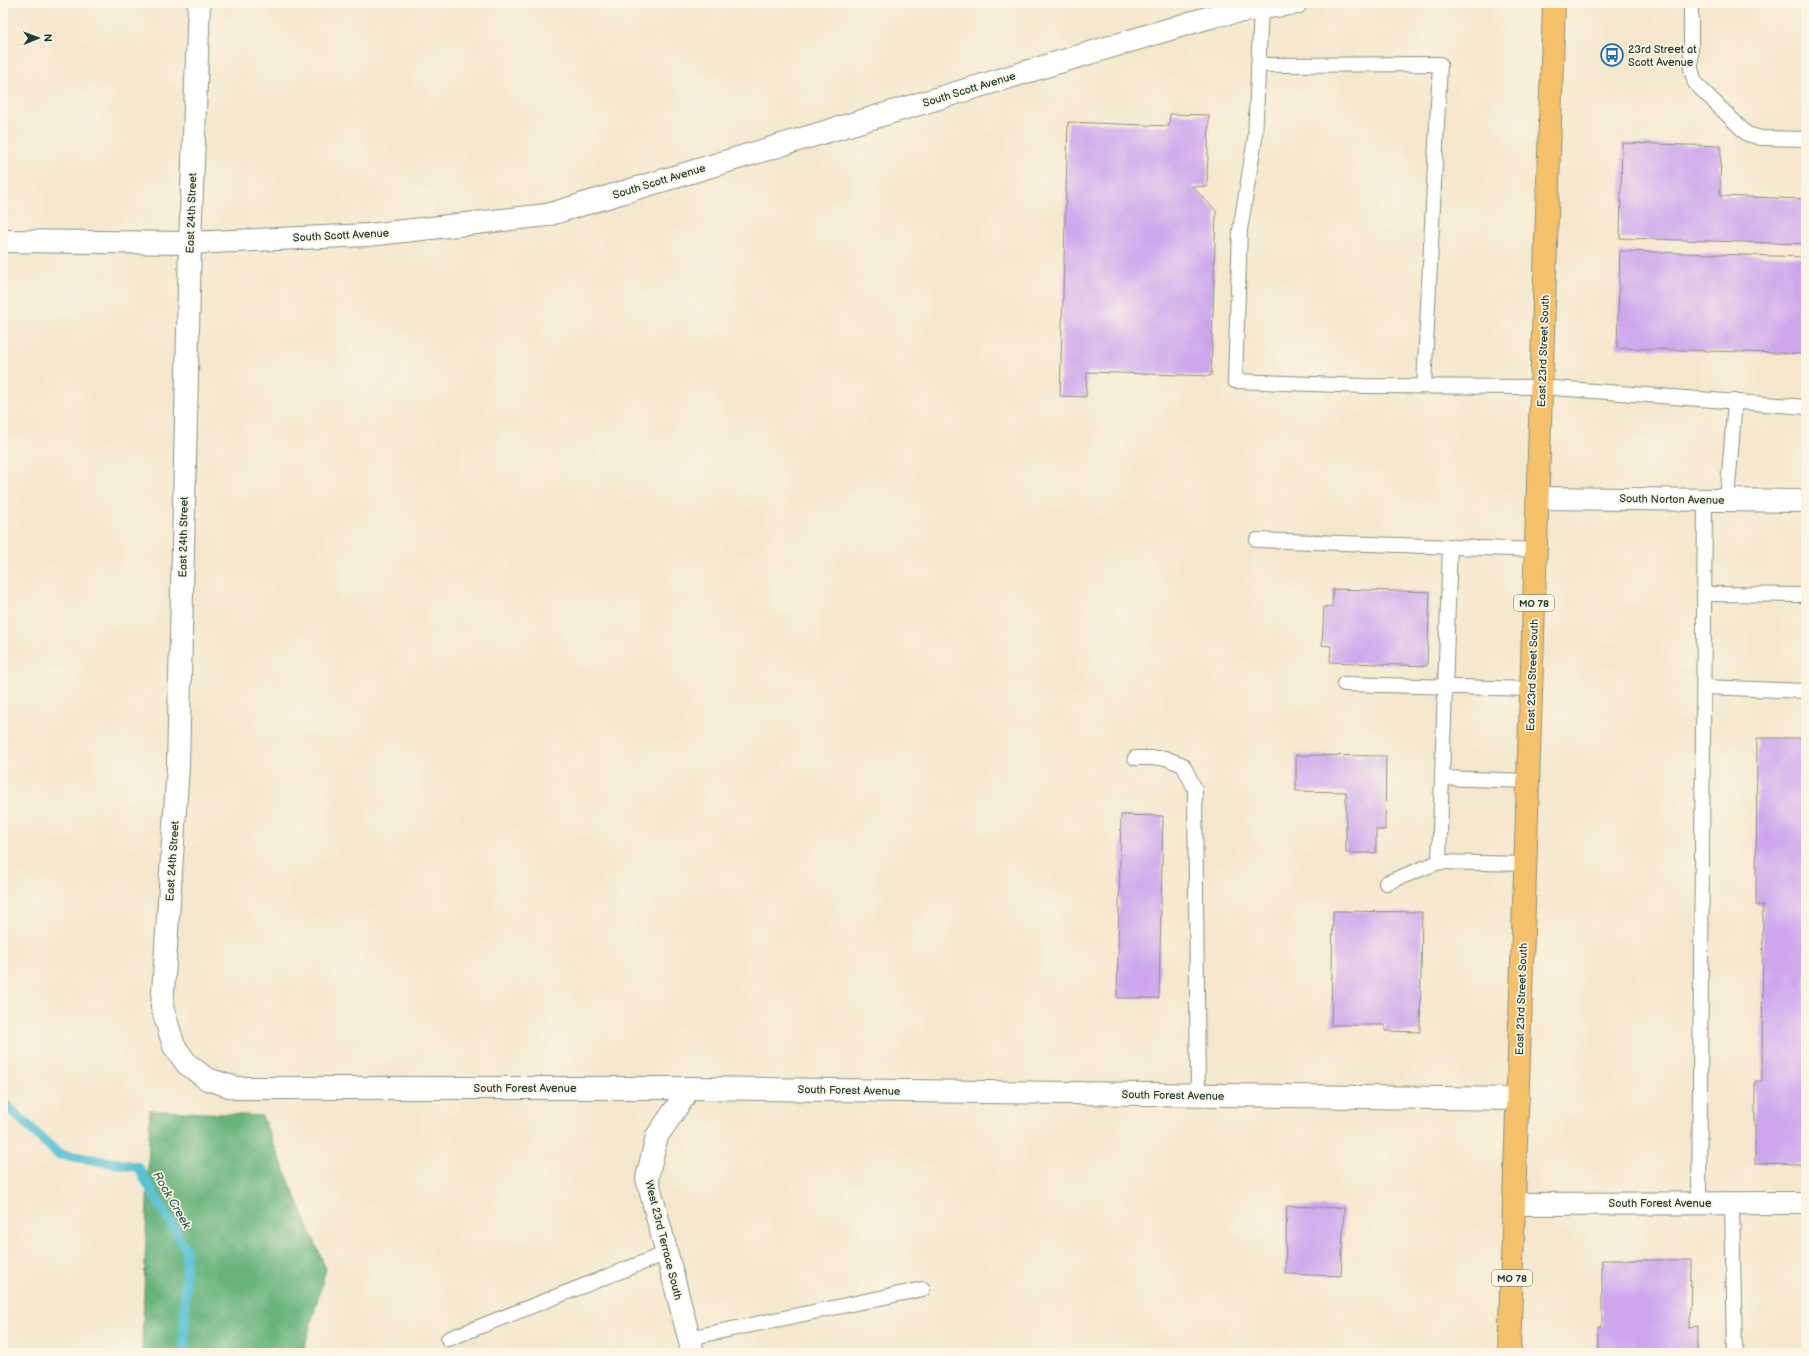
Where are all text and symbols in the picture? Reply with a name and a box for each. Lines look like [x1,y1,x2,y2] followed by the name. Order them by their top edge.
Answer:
[18,18,58,58] north arrow
[41,34,54,42] text: N
[1599,42,1625,68] bus stop icon: 23rd Street at Scott Avenue
[1628,43,1697,69] place label: 23rd Street at Scott Avenue
[921,69,1018,110] street label: South Scott Avenue
[611,161,708,202] street label: South Scott Avenue
[184,172,199,254] street label: East 24th Street
[293,226,390,245] street label: South Scott Avenue
[1535,295,1552,407] street label: East 23rd Street South
[1619,492,1725,507] street label: South Norton Avenue
[176,496,191,577] street label: East 24th Street
[1514,595,1554,611] road number: MO 78
[1524,619,1541,731] street label: East 23rd Street South
[163,820,182,902] street label: East 24th Street
[1513,943,1530,1055] street label: East 23rd Street South
[474,1082,577,1095] street label: South Forest Avenue
[797,1083,901,1098] street label: South Forest Avenue
[1121,1088,1225,1103] street label: South Forest Avenue
[149,1169,195,1232] water label: Rock Creek
[642,1179,685,1301] street label: West 23rd Terrace South
[1609,1197,1712,1210] street label: South Forest Avenue
[1492,1270,1532,1286] road number: MO 78

